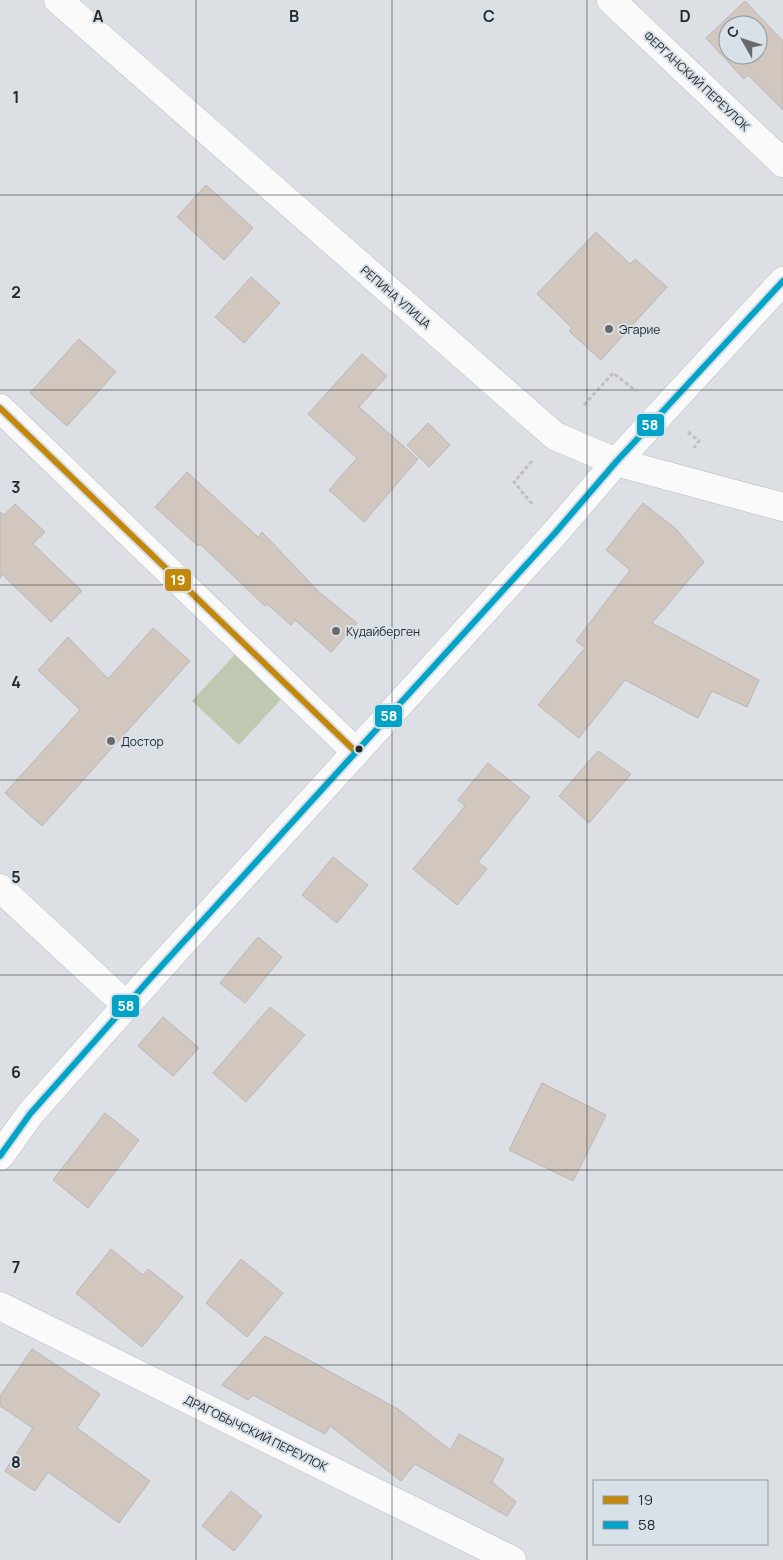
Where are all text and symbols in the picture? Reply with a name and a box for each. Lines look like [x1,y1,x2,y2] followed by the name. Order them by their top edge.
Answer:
[93,5,104,27] text: A
[289,5,299,27] text: B
[483,5,495,27] text: C
[679,5,691,27] text: D
[718,15,768,65] north arrow
[641,28,753,134] street label: ФЕРГАНСКИЙ ПЕРЕУЛОК
[12,86,20,108] text: 1
[357,262,435,333] street label: РЕПИНА УЛИЦА
[11,281,21,303] text: 2
[619,321,660,338] place label: Эгарие
[603,323,615,335] marker: Эгарие
[636,413,665,437] line badge: 58
[642,415,658,434] text: 58
[11,476,21,498] text: 3
[164,568,192,592] line badge: 19
[171,570,185,589] text: 19
[346,623,420,640] place label: Кудайберген
[330,625,342,637] marker: Кудайберген
[11,671,21,693] text: 4
[374,704,403,728] line badge: 58
[381,706,397,725] text: 58
[121,733,164,750] place label: Достор
[105,735,117,747] marker: Достор
[354,744,364,754] unlabelled marker
[11,866,21,888] text: 5
[111,994,140,1018] line badge: 58
[118,996,134,1015] text: 58
[11,1061,21,1083] text: 6
[12,1256,20,1278] text: 7
[181,1391,331,1476] street label: ДРАГОБЫЧСКИЙ ПЕРЕУЛОК
[11,1451,21,1473] text: 8
[593,1480,768,1545] legend
[638,1489,653,1510] text: 19
[638,1514,655,1535] text: 58

